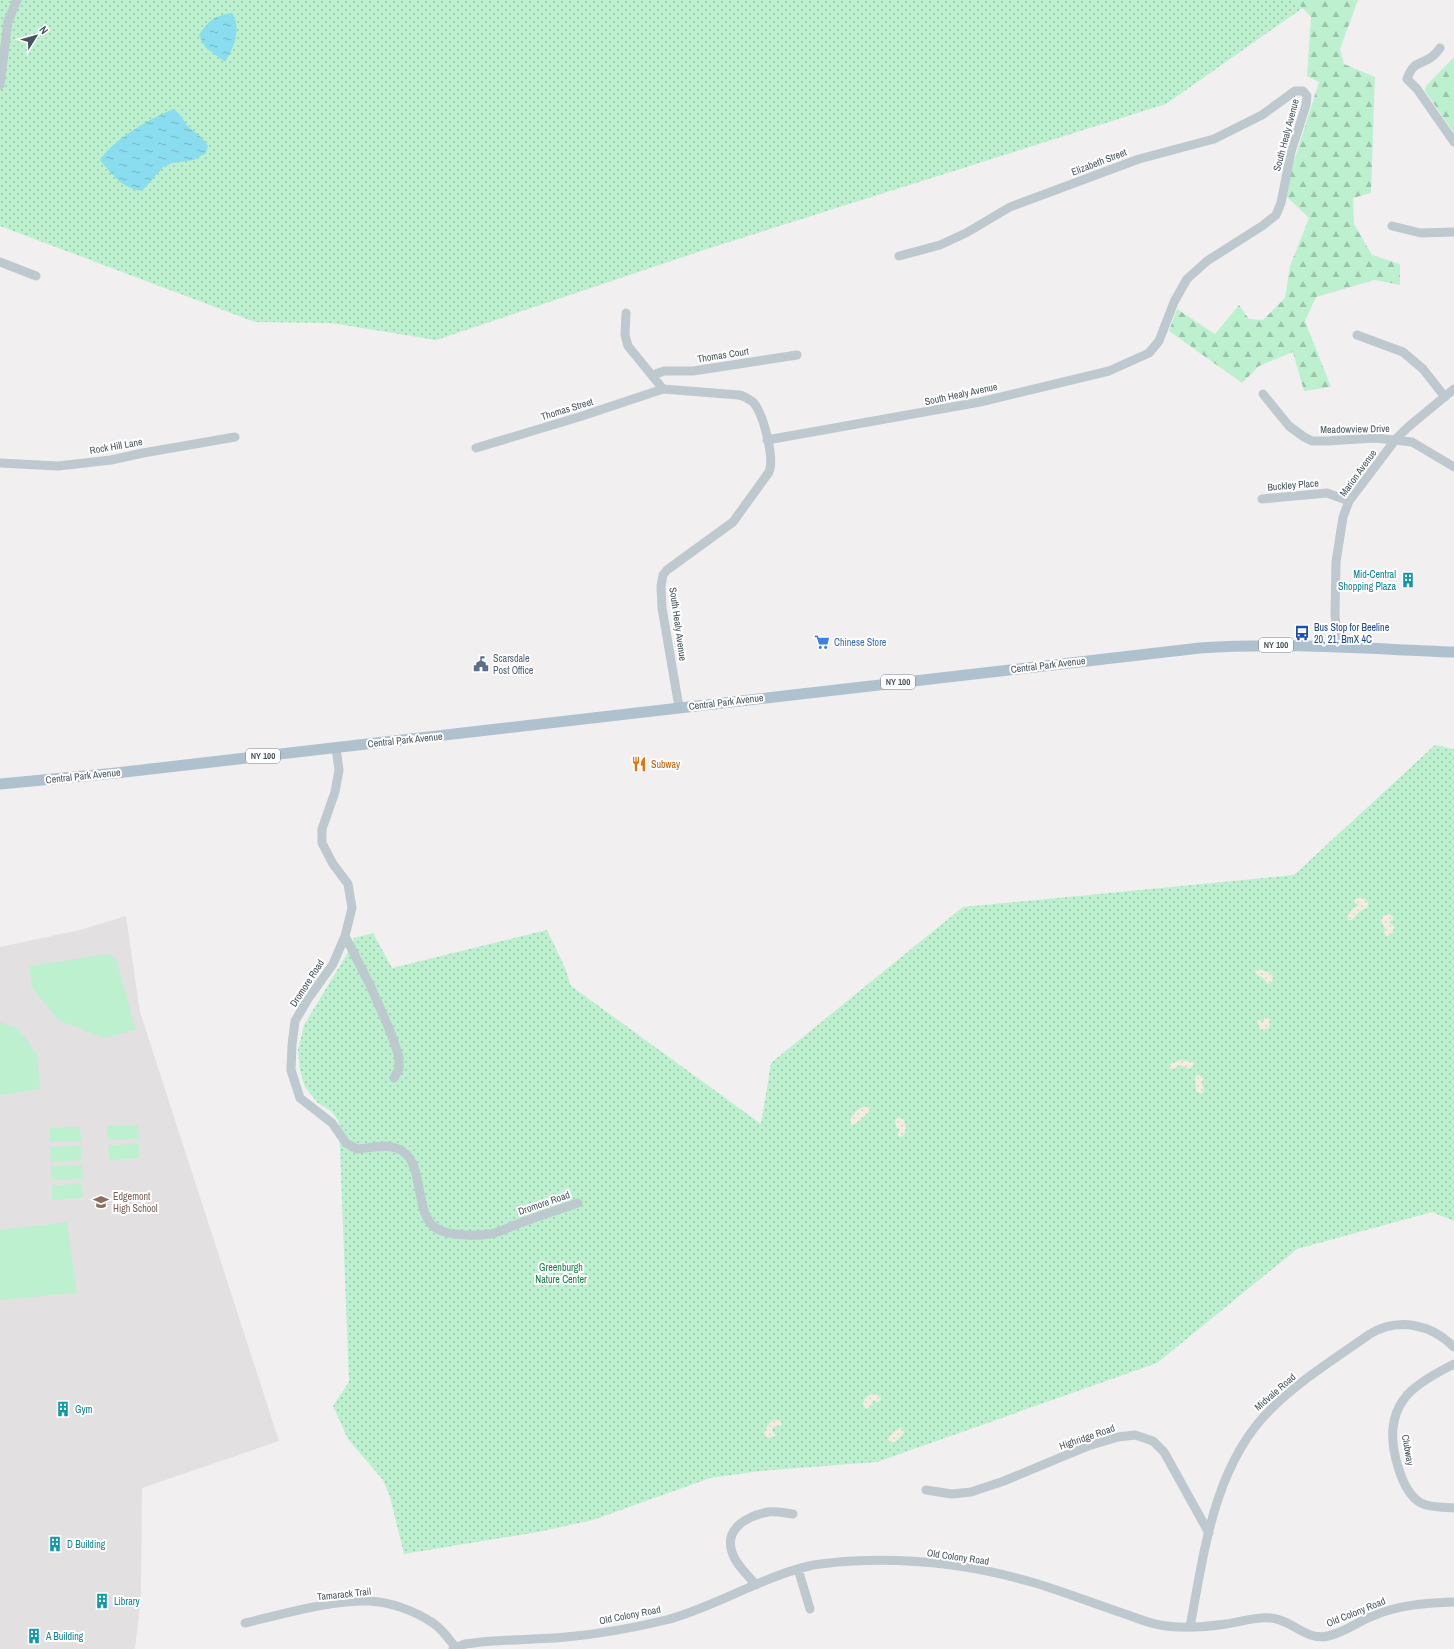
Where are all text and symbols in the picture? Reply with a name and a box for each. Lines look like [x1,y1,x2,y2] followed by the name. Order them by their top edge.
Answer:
[16,16,56,56] north arrow
[36,23,52,37] text: N
[1270,97,1302,173] street label: South Healy Avenue
[1069,145,1129,179] street label: Elizabeth Street
[696,344,750,365] street label: Thomas Court
[923,380,999,408] street label: South Healy Avenue
[539,395,595,423] street label: Thomas Street
[1320,422,1390,436] street label: Meadowview Drive
[89,435,144,457] street label: Rock Hill Lane
[1337,447,1380,499] street label: Marion Avenue
[1267,476,1320,494] street label: Buckley Place
[1338,568,1396,593] place label: Mid-Central Shopping Plaza
[1399,571,1417,589] building icon: Mid-Central Shopping Plaza
[666,586,690,662] street label: South Healy Avenue
[1314,621,1390,646] place label: Bus Stop for Beeline 20, 21, BmX 4C
[1293,624,1311,642] bus stop icon: Bus Stop for Beeline 20, 21, BmX 4C
[813,633,831,651] supermarket icon: Chinese Store
[834,636,887,649] place label: Chinese Store
[1259,638,1293,652] road number: NY 100
[493,652,534,677] place label: Scarsdale Post Office
[1010,654,1086,676] street label: Central Park Avenue
[472,655,490,673] public building icon: Scarsdale Post Office
[881,675,915,689] road number: NY 100
[688,691,764,713] street label: Central Park Avenue
[367,730,443,750] street label: Central Park Avenue
[246,749,280,763] road number: NY 100
[630,755,648,773] restaurant icon: Subway
[651,758,681,771] place label: Subway
[45,766,121,786] street label: Central Park Avenue
[287,957,327,1009] street label: Dromore Road
[516,1188,572,1218] street label: Dromore Road
[113,1190,158,1215] place label: Edgemont High School
[92,1193,110,1211] school or university icon: Edgemont High School
[535,1261,587,1286] park label: Greenburgh Nature Center
[1252,1370,1298,1414] street label: Midvale Road
[54,1400,72,1418] building icon: Gym
[75,1403,92,1416] place label: Gym
[1058,1421,1116,1453] street label: Highridge Road
[1399,1433,1417,1467] street label: Clubway
[46,1535,64,1553] building icon: D Building
[67,1538,106,1551] place label: D Building
[926,1546,990,1568] street label: Old Colony Road
[316,1585,372,1603] street label: Tamarack Trail
[93,1592,111,1610] building icon: Library
[1325,1594,1387,1630] street label: Old Colony Road
[114,1595,140,1608] place label: Library
[598,1603,662,1627] street label: Old Colony Road
[25,1627,43,1645] building icon: A Building
[45,1630,84,1643] place label: A Building

